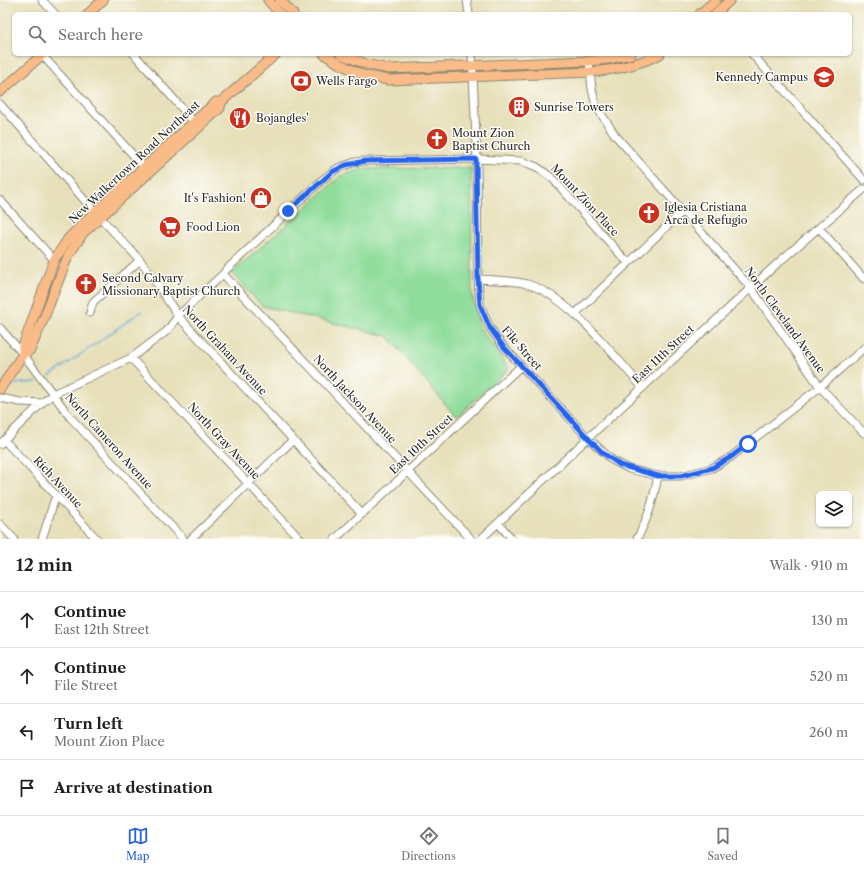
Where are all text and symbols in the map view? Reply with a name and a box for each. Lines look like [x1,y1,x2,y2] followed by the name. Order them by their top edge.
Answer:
[12,12,852,56] search box
[26,23,48,45] icon: search
[58,25,143,44] text: Search here
[811,64,837,90] school or university icon: Kennedy Campus
[288,68,314,94] bank icon: Wells Fargo
[715,70,808,84] place label: Kennedy Campus
[315,74,377,88] place label: Wells Fargo
[506,94,532,120] building icon: Sunrise Towers
[66,98,202,226] street label: New Walkertown Road Northeast
[534,100,614,114] place label: Sunrise Towers
[227,105,253,131] restaurant icon: Bojangles'
[256,111,309,125] place label: Bojangles'
[424,126,450,152] church icon: Mount Zion Baptist Church
[452,126,530,153] place label: Mount Zion Baptist Church
[548,161,622,239] street label: Mount Zion Place
[248,185,274,211] shop icon: It's Fashion!
[184,191,246,205] place label: It's Fashion!
[636,200,662,226] church icon: Iglesia Cristiana Arca de Refugio
[663,200,748,227] place label: Iglesia Cristiana Arca de Refugio
[279,202,297,220] route end
[157,214,183,240] supermarket icon: Food Lion
[186,220,240,234] place label: Food Lion
[742,264,828,376] street label: North Cleveland Avenue
[73,271,99,297] church icon: Second Calvary Missionary Baptist Church
[102,271,241,298] place label: Second Calvary Missionary Baptist Church
[180,302,270,398] street label: North Graham Avenue
[629,322,697,386] street label: East 11th Street
[499,323,545,373] street label: File Street
[310,352,400,446] street label: North Jackson Avenue
[62,390,156,492] street label: North Cameron Avenue
[185,400,263,482] street label: North Gray Avenue
[386,411,456,477] street label: East 10th Street
[739,435,757,453] route start
[30,453,86,511] street label: Rich Avenue
[816,491,852,527] map controls
[816,491,852,527] button: layers
[16,555,73,575] text: 12 min
[769,557,848,573] text: Walk · 910 m
[54,602,126,621] text: Continue
[16,609,38,631] icon: ahead
[812,612,848,628] text: 130 m
[54,621,149,637] text: East 12th Street
[54,658,126,677] text: Continue
[16,665,38,687] icon: ahead
[810,668,848,684] text: 520 m
[54,677,118,693] text: File Street
[54,714,123,733] text: Turn left
[16,721,38,743] icon: left
[809,724,848,740] text: 260 m
[54,733,165,749] text: Mount Zion Place
[16,777,38,799] icon: arrive
[54,778,213,797] text: Arrive at destination
[126,825,150,863] tab: Map
[401,825,456,863] tab: Directions
[708,825,738,863] tab: Saved

